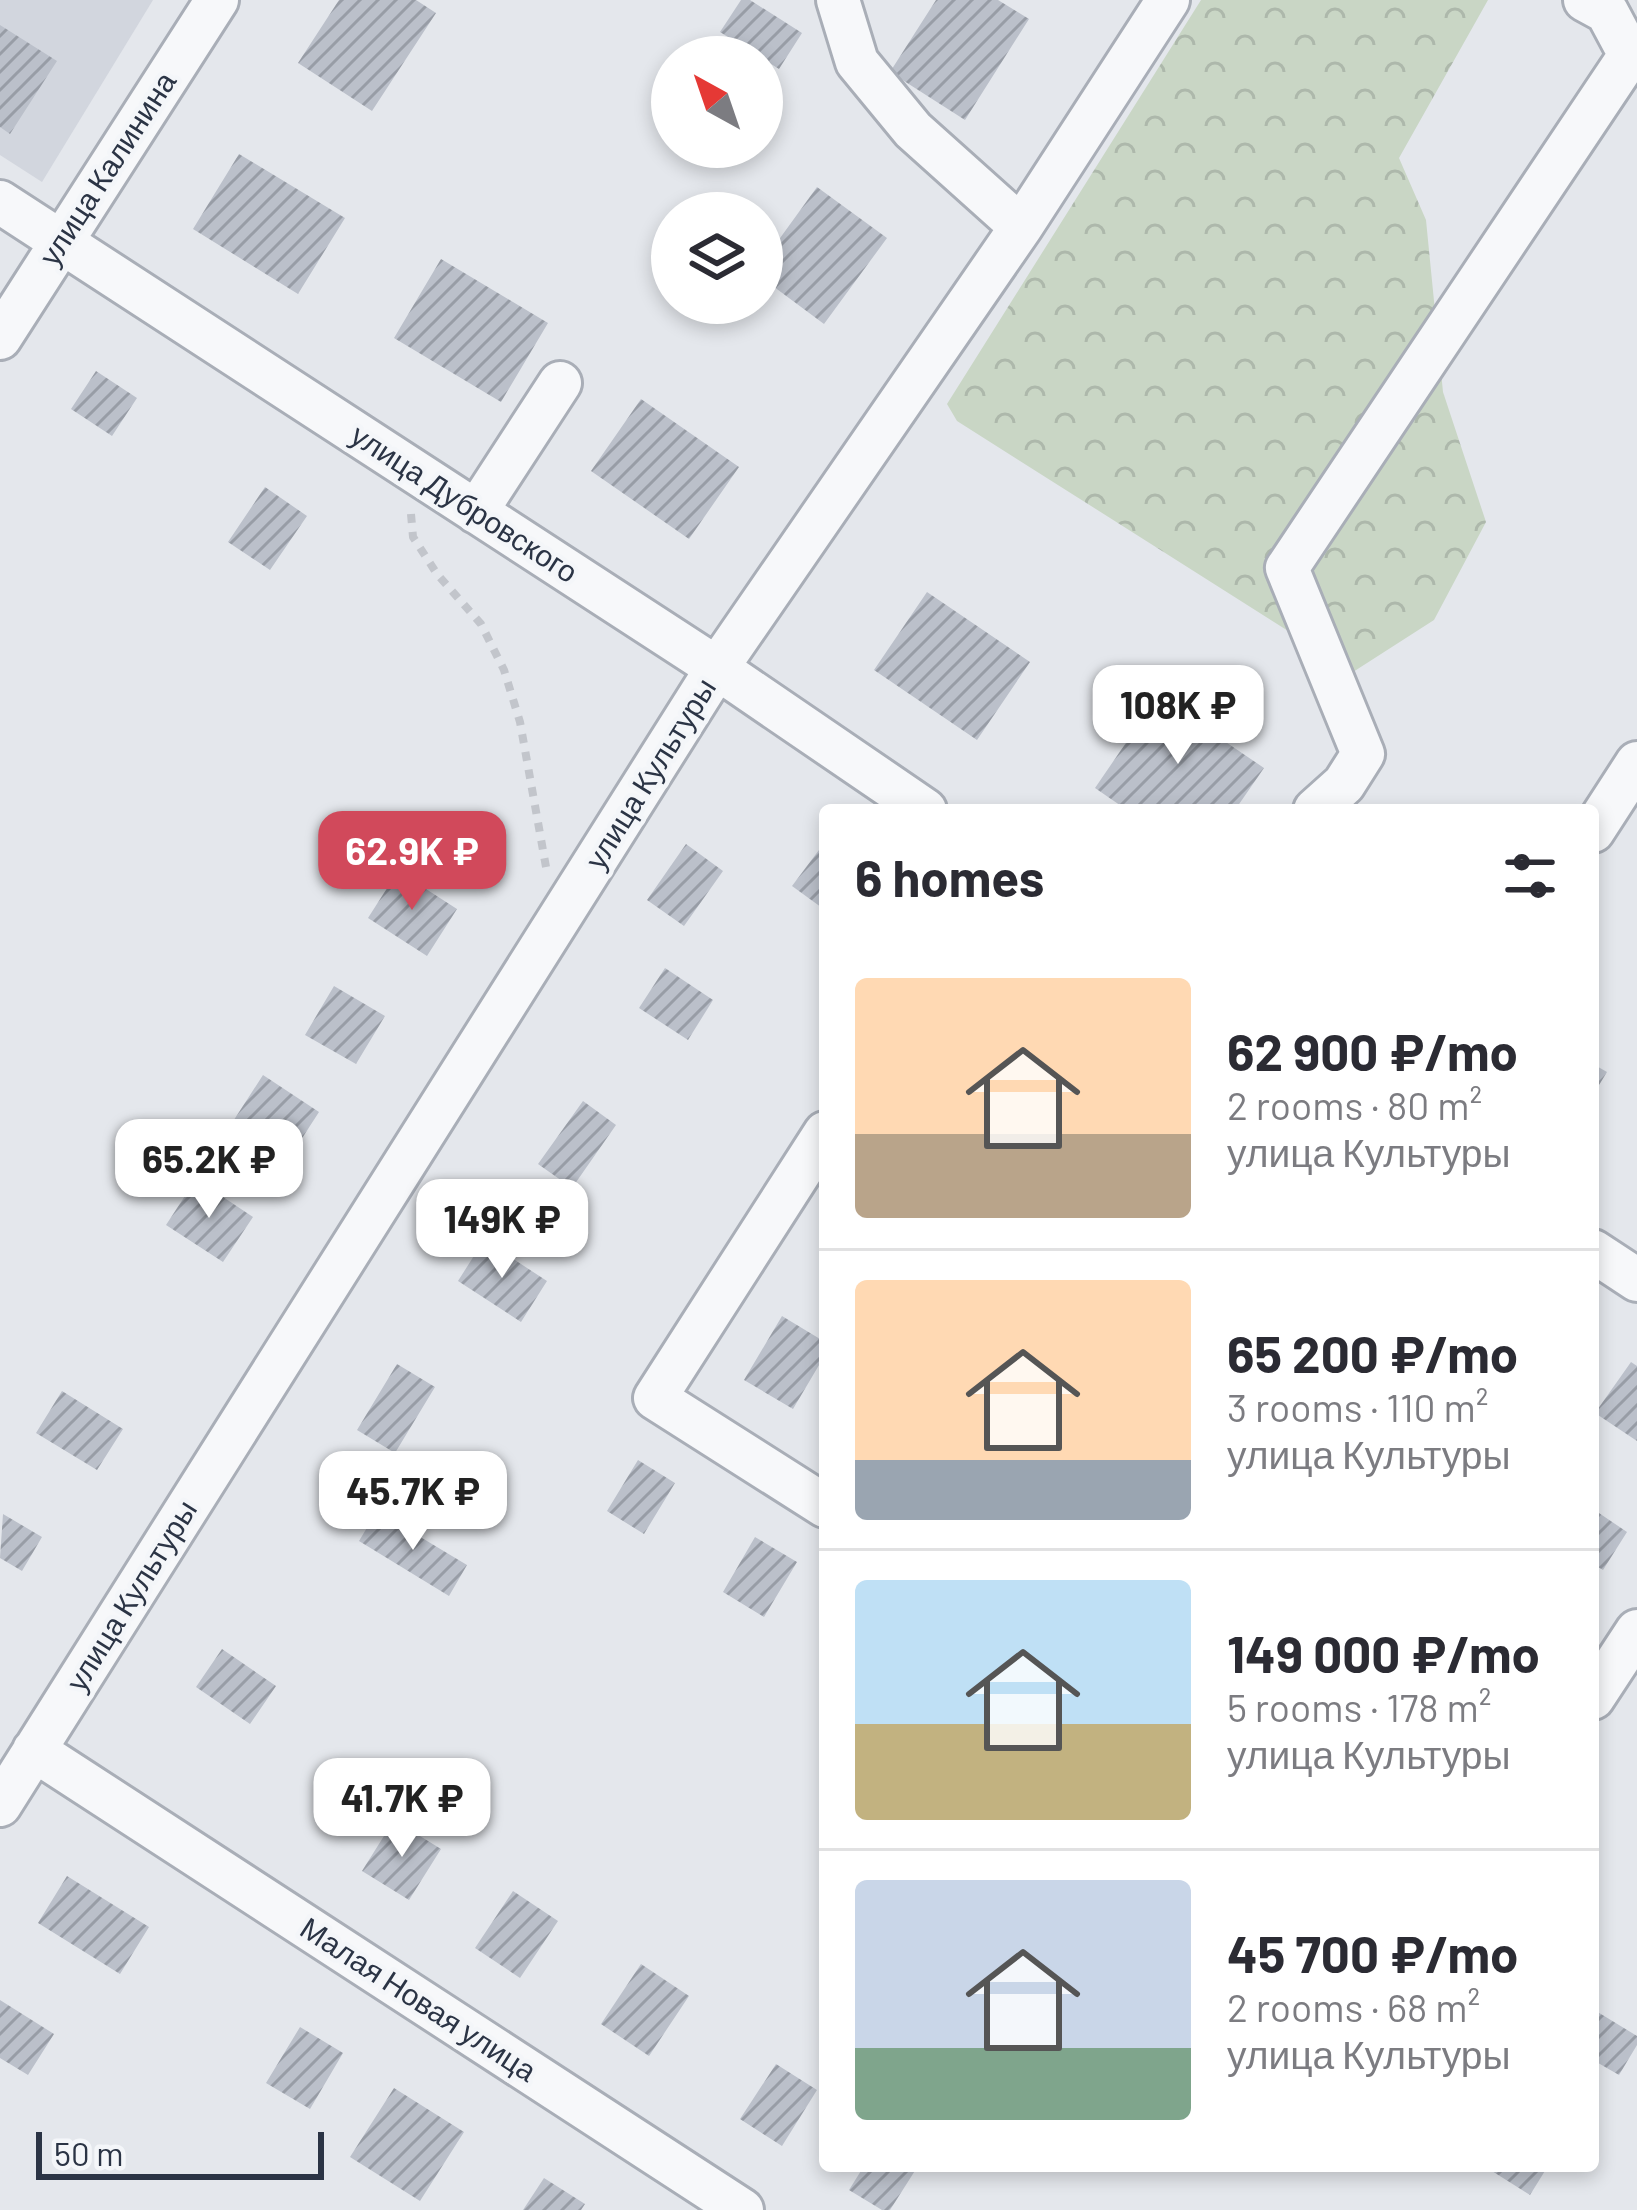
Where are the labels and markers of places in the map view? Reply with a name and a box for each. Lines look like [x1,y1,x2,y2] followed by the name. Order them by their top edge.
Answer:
[1080,665,1276,767] pin: 108K ₽
[301,811,523,913] pin: 62.9K ₽
[98,1119,320,1221] pin: 65.2K ₽
[404,1179,600,1281] pin: 149K ₽
[302,1451,524,1553] pin: 45.7K ₽
[291,1758,513,1860] pin: 41.7K ₽

